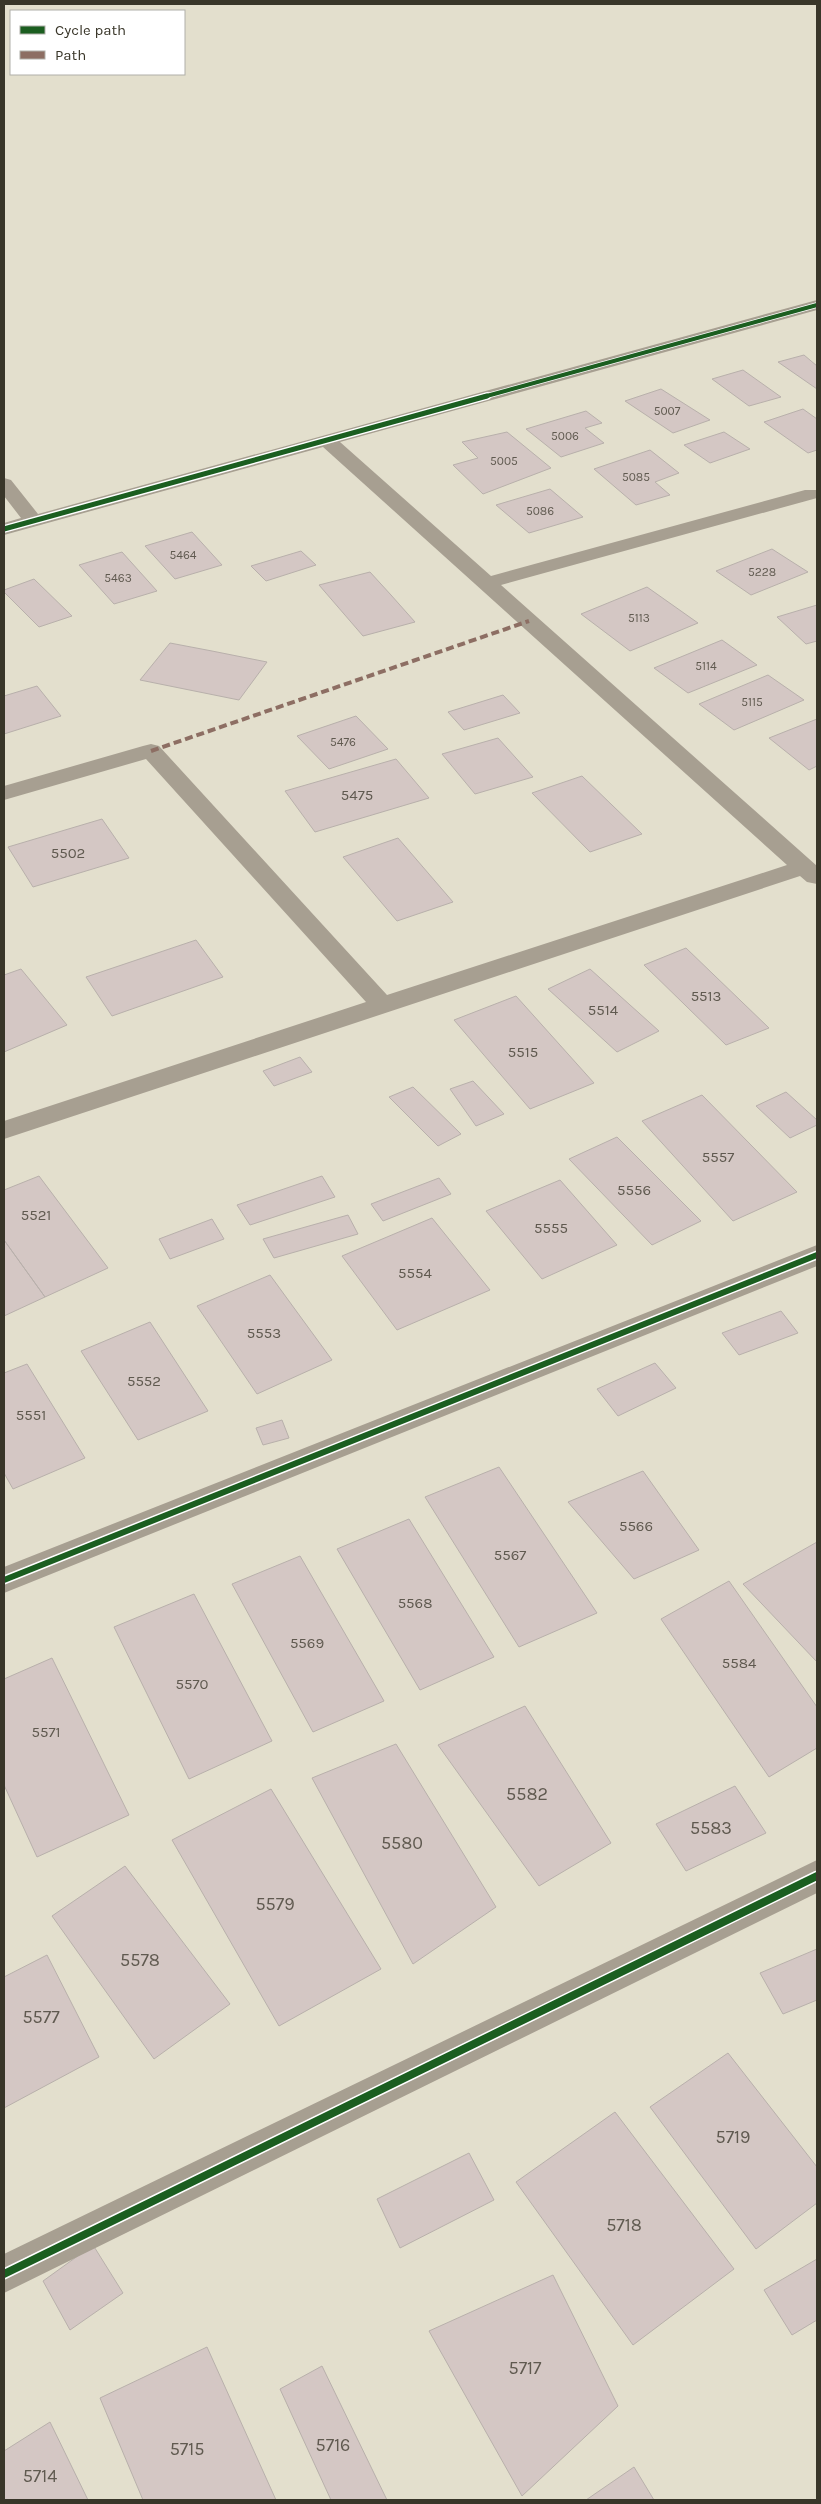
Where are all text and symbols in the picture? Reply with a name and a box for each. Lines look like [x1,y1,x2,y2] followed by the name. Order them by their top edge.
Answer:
[10,10,185,75] legend
[55,21,126,39] text: Cycle path
[55,46,86,64] text: Path
[654,404,681,418] house number: 5007
[551,429,579,443] house number: 5006
[490,454,518,468] house number: 5005
[622,470,650,484] house number: 5085
[526,504,554,518] house number: 5086
[169,548,197,562] house number: 5464
[748,565,776,579] house number: 5228
[104,571,132,585] house number: 5463
[628,611,650,625] house number: 5113
[695,659,717,673] house number: 5114
[741,695,763,709] house number: 5115
[330,735,356,749] house number: 5476
[341,786,373,804] house number: 5475
[51,844,85,862] house number: 5502
[691,987,721,1005] house number: 5513
[588,1001,619,1019] house number: 5514
[508,1043,538,1061] house number: 5515
[702,1148,734,1166] house number: 5557
[617,1181,651,1199] house number: 5556
[21,1206,51,1224] house number: 5521
[534,1219,568,1237] house number: 5555
[398,1264,433,1282] house number: 5554
[247,1324,281,1342] house number: 5553
[127,1372,161,1390] house number: 5552
[16,1406,46,1424] house number: 5551
[619,1517,653,1535] house number: 5566
[494,1546,526,1564] house number: 5567
[398,1594,432,1612] house number: 5568
[290,1634,324,1652] house number: 5569
[722,1654,757,1672] house number: 5584
[176,1675,209,1693] house number: 5570
[32,1723,60,1741] house number: 5571
[506,1783,548,1805] house number: 5582
[690,1817,732,1839] house number: 5583
[381,1832,423,1854] house number: 5580
[255,1893,295,1915] house number: 5579
[120,1949,160,1971] house number: 5578
[22,2006,60,2028] house number: 5577
[715,2126,751,2148] house number: 5719
[606,2214,642,2236] house number: 5718
[508,2357,542,2379] house number: 5717
[316,2434,350,2456] house number: 5716
[170,2438,204,2460] house number: 5715
[23,2465,57,2487] house number: 5714

